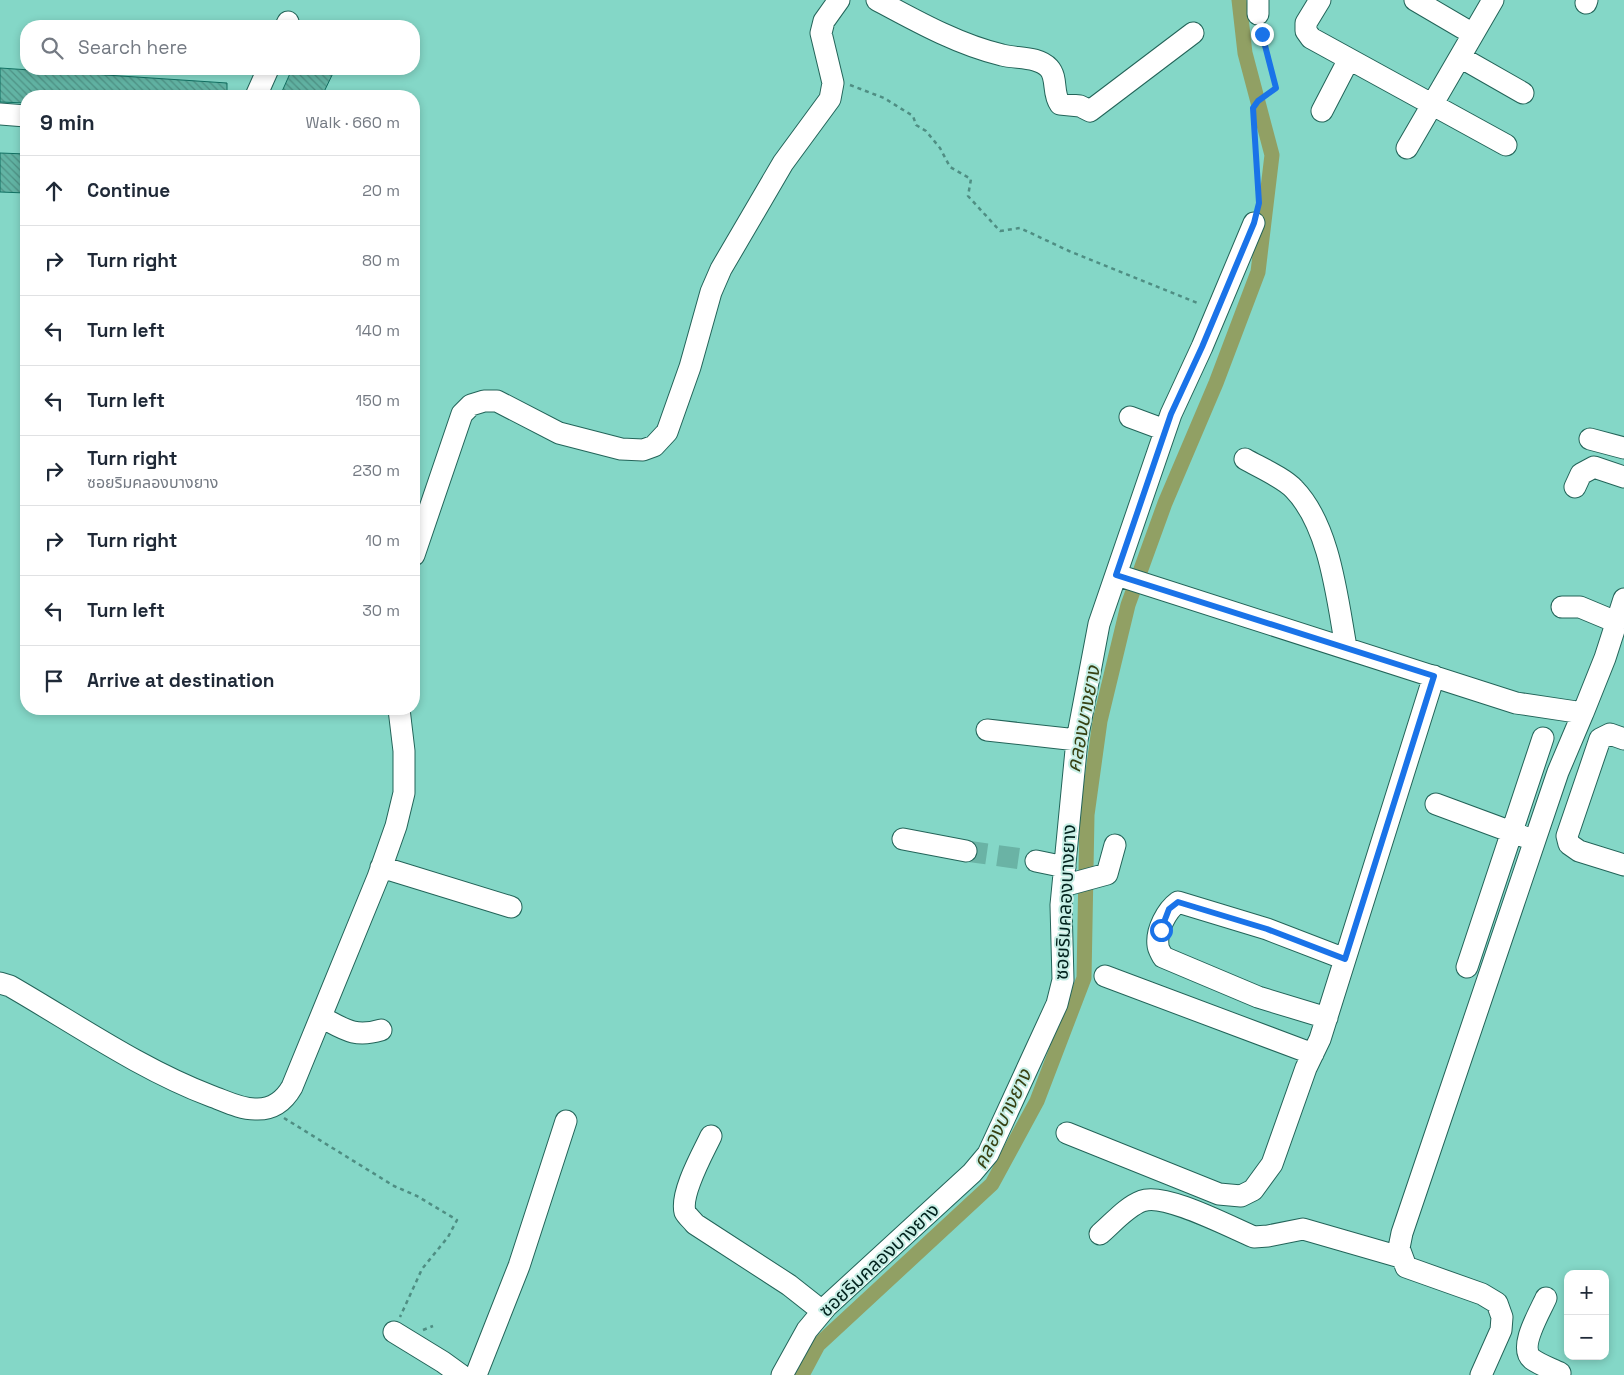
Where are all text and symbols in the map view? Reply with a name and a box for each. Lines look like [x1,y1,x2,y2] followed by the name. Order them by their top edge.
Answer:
[20,20,420,75] search box
[1251,23,1274,46] route end
[38,34,66,62] icon: search
[78,35,188,60] text: Search here
[40,109,95,136] text: 9 min
[306,112,400,133] text: Walk · 660 m
[40,177,68,205] icon: ahead
[87,178,170,203] text: Continue
[362,180,400,201] text: 20 m
[40,247,68,275] icon: right
[87,248,177,273] text: Turn right
[362,250,400,271] text: 80 m
[40,317,68,345] icon: left
[87,318,165,343] text: Turn left
[355,320,400,341] text: 140 m
[40,387,68,415] icon: left
[87,388,165,413] text: Turn left
[356,390,400,411] text: 150 m
[87,446,177,471] text: Turn right
[40,457,68,485] icon: right
[353,460,400,481] text: 230 m
[87,472,218,493] text: ซอยริมคลองบางยาง
[40,527,68,555] icon: right
[87,528,177,553] text: Turn right
[365,530,400,551] text: 10 m
[40,597,68,625] icon: left
[87,598,165,623] text: Turn left
[362,600,400,621] text: 30 m
[1060,662,1106,774] water label: คลองบางยาง
[40,667,68,695] icon: arrive
[87,668,275,693] text: Arrive at destination
[1048,823,1082,981] street label: ซอยริมคลองบางยาง
[1150,919,1173,942] route start
[967,1064,1038,1173] water label: คลองบางยาง
[813,1198,945,1322] street label: ซอยริมคลองบางยาง
[1564,1270,1609,1360] map controls
[1564,1270,1609,1315] button: +
[1564,1315,1609,1360] button: −

